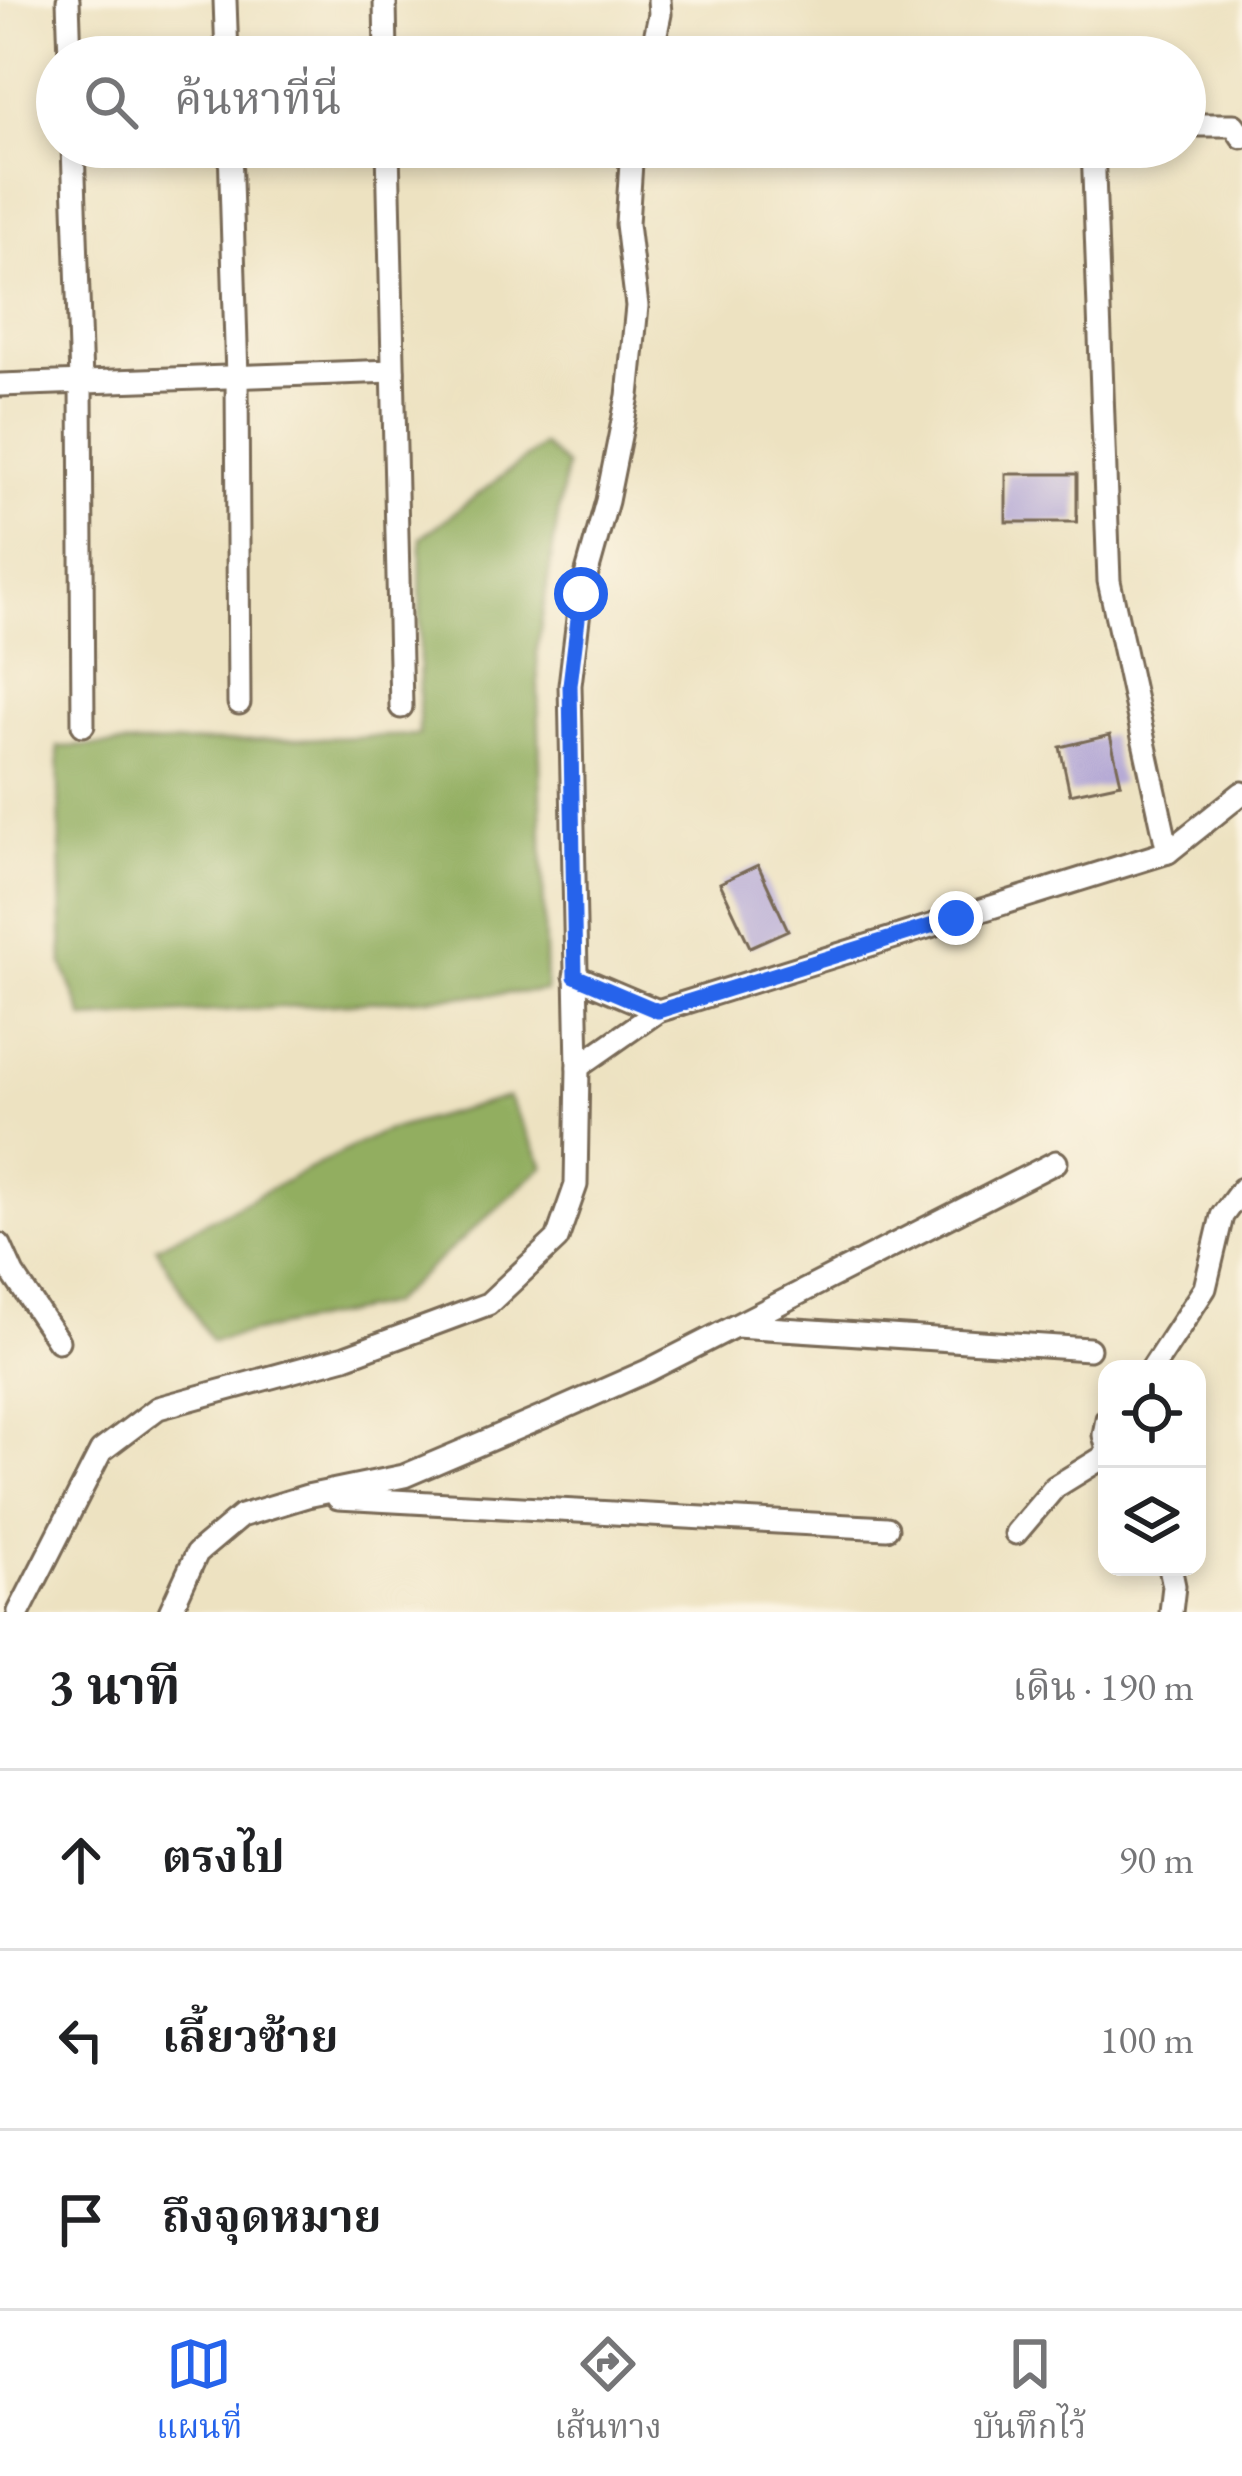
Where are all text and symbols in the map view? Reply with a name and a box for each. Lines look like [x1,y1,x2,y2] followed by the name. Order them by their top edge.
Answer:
[36,36,1206,168] search box
[78,69,144,135] icon: search
[174,69,342,127] text: ค้นหาที่นี่
[554,567,608,621] route start
[929,891,983,945] route end
[1098,1360,1206,1576] map controls
[1098,1360,1206,1468] button: locate
[1098,1468,1206,1576] button: layers
[48,1653,180,1719] text: 3 นาที
[1012,1661,1194,1712] text: เดิน · 190 m
[48,1827,114,1893] icon: ahead
[162,1827,285,1885] text: ตรงไป
[1118,1834,1194,1885] text: 90 m
[48,2007,114,2073] icon: left
[162,2007,338,2065] text: เลี้ยวซ้าย
[1100,2014,1194,2065] text: 100 m
[48,2187,114,2253] icon: arrive
[162,2187,382,2245] text: ถึงจุดหมาย
[156,2331,242,2456] tab: แผนที่
[554,2331,662,2456] tab: เส้นทาง
[974,2331,1086,2456] tab: บันทึกไว้

